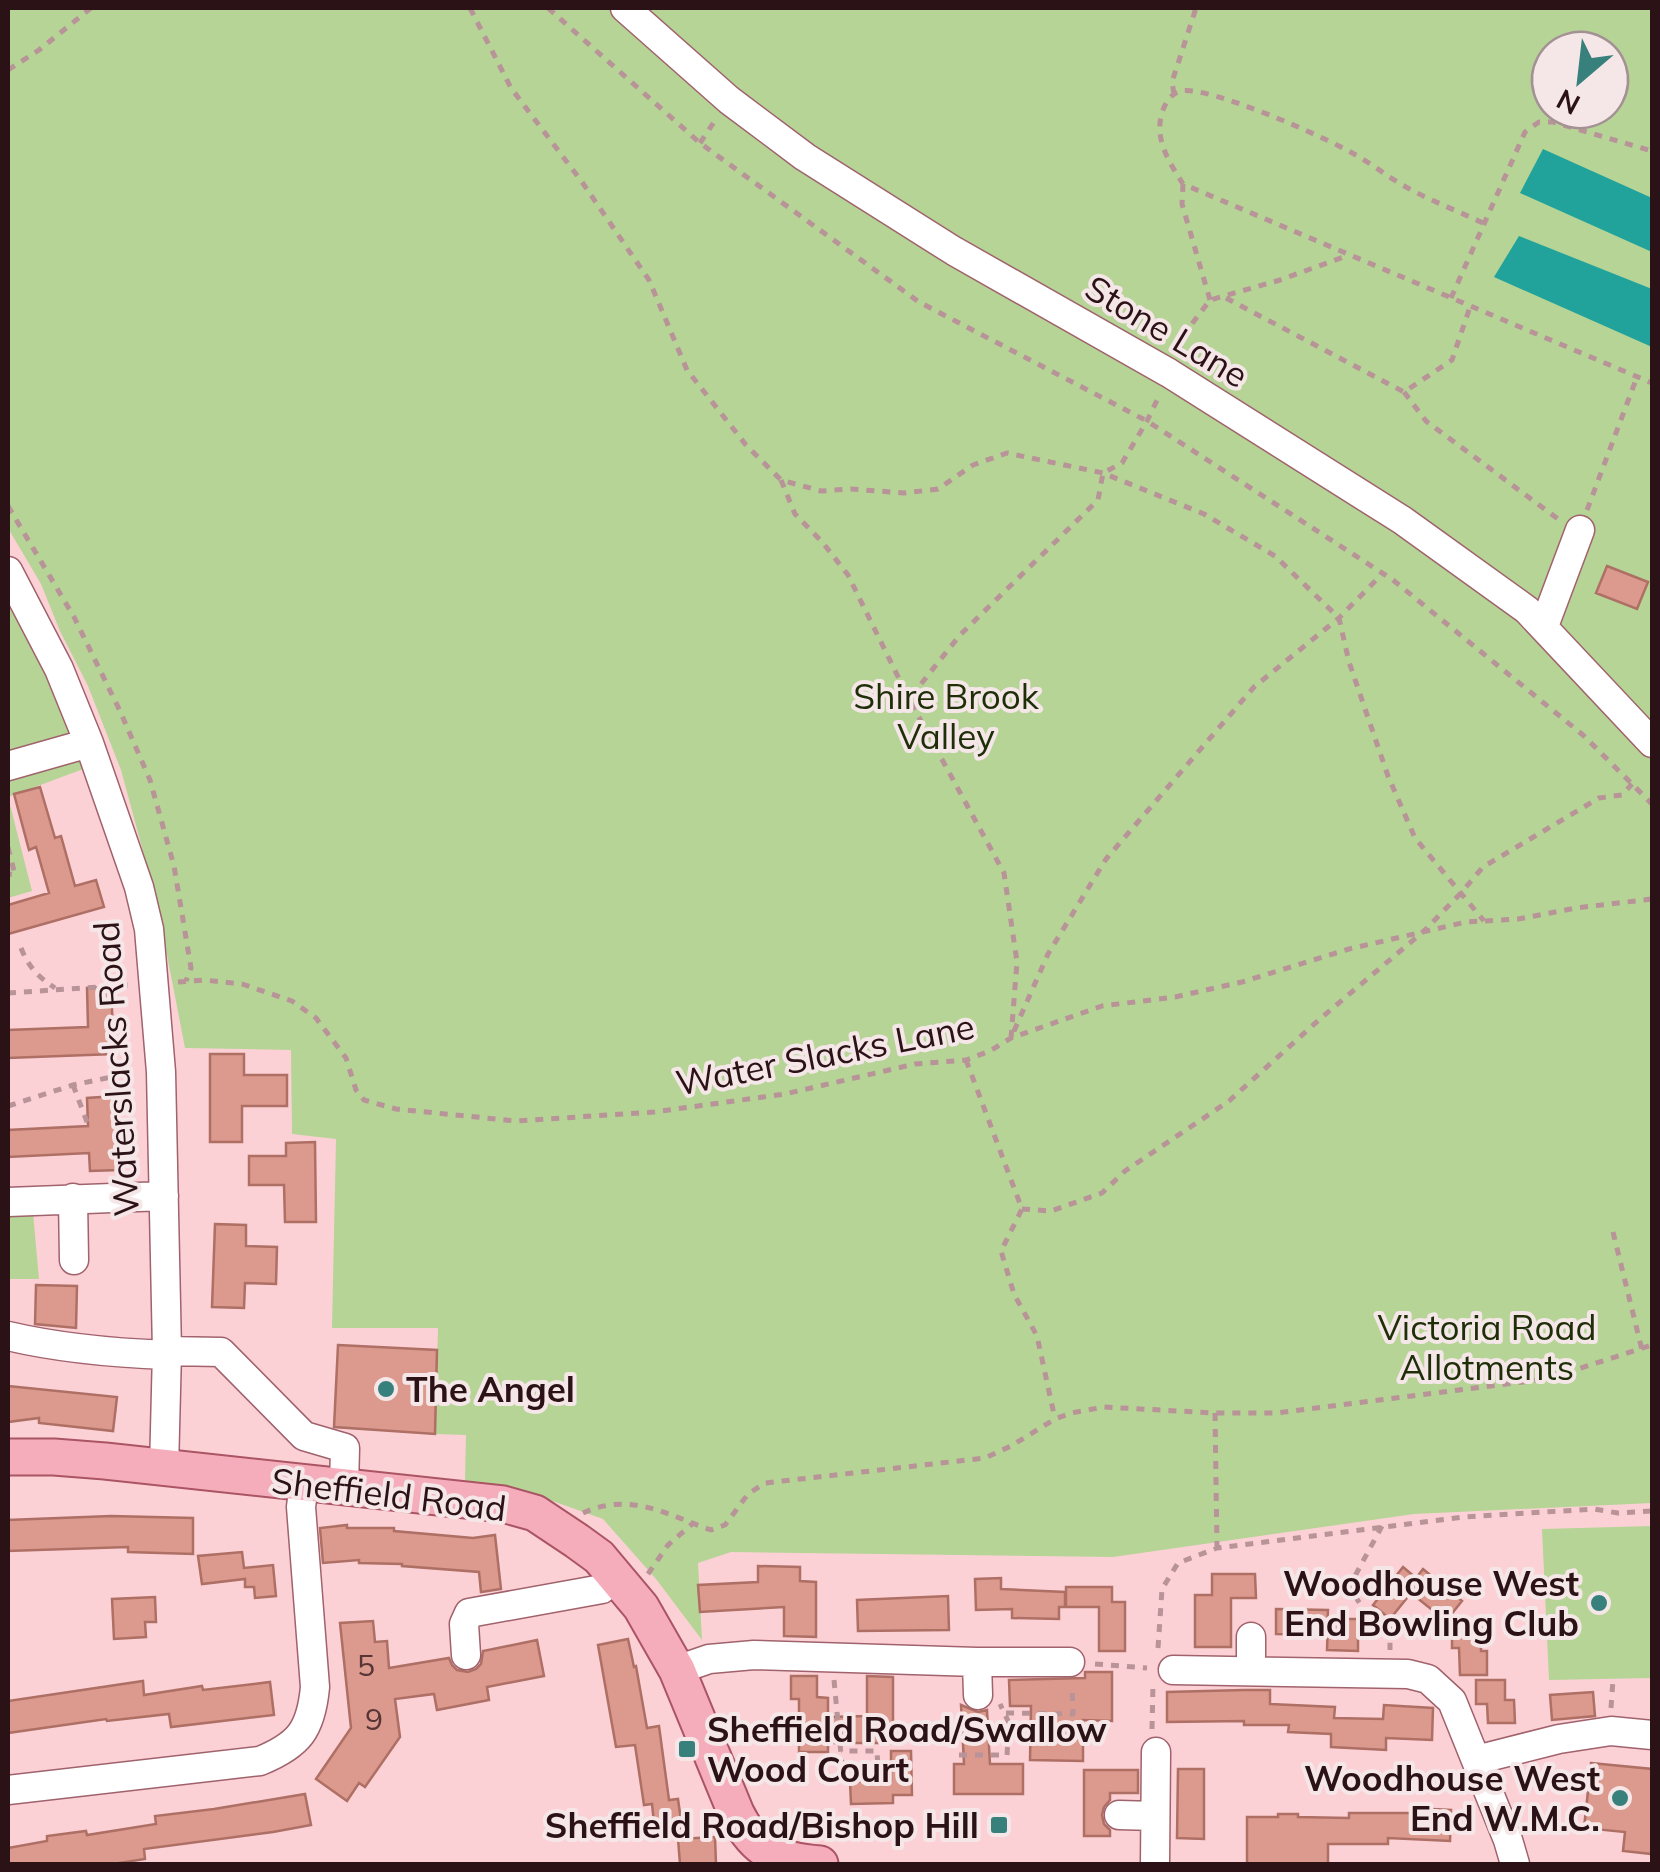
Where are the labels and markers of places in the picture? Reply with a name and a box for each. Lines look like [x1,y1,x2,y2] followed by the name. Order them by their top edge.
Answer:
[406,1367,575,1411] place label: The Angel
[375,1378,397,1400] marker: The Angel
[1283,1561,1579,1645] place label: Woodhouse West End Bowling Club
[1588,1592,1610,1614] marker: Woodhouse West End Bowling Club
[707,1707,1107,1791] place label: Sheffield Road/Swallow Wood Court
[676,1738,698,1760] marker: Sheffield Road/Swallow Wood Court
[1304,1756,1600,1840] place label: Woodhouse West End W.M.C.
[1609,1787,1631,1809] marker: Woodhouse West End W.M.C.
[545,1803,979,1847] place label: Sheffield Road/Bishop Hill
[988,1814,1010,1836] marker: Sheffield Road/Bishop Hill

